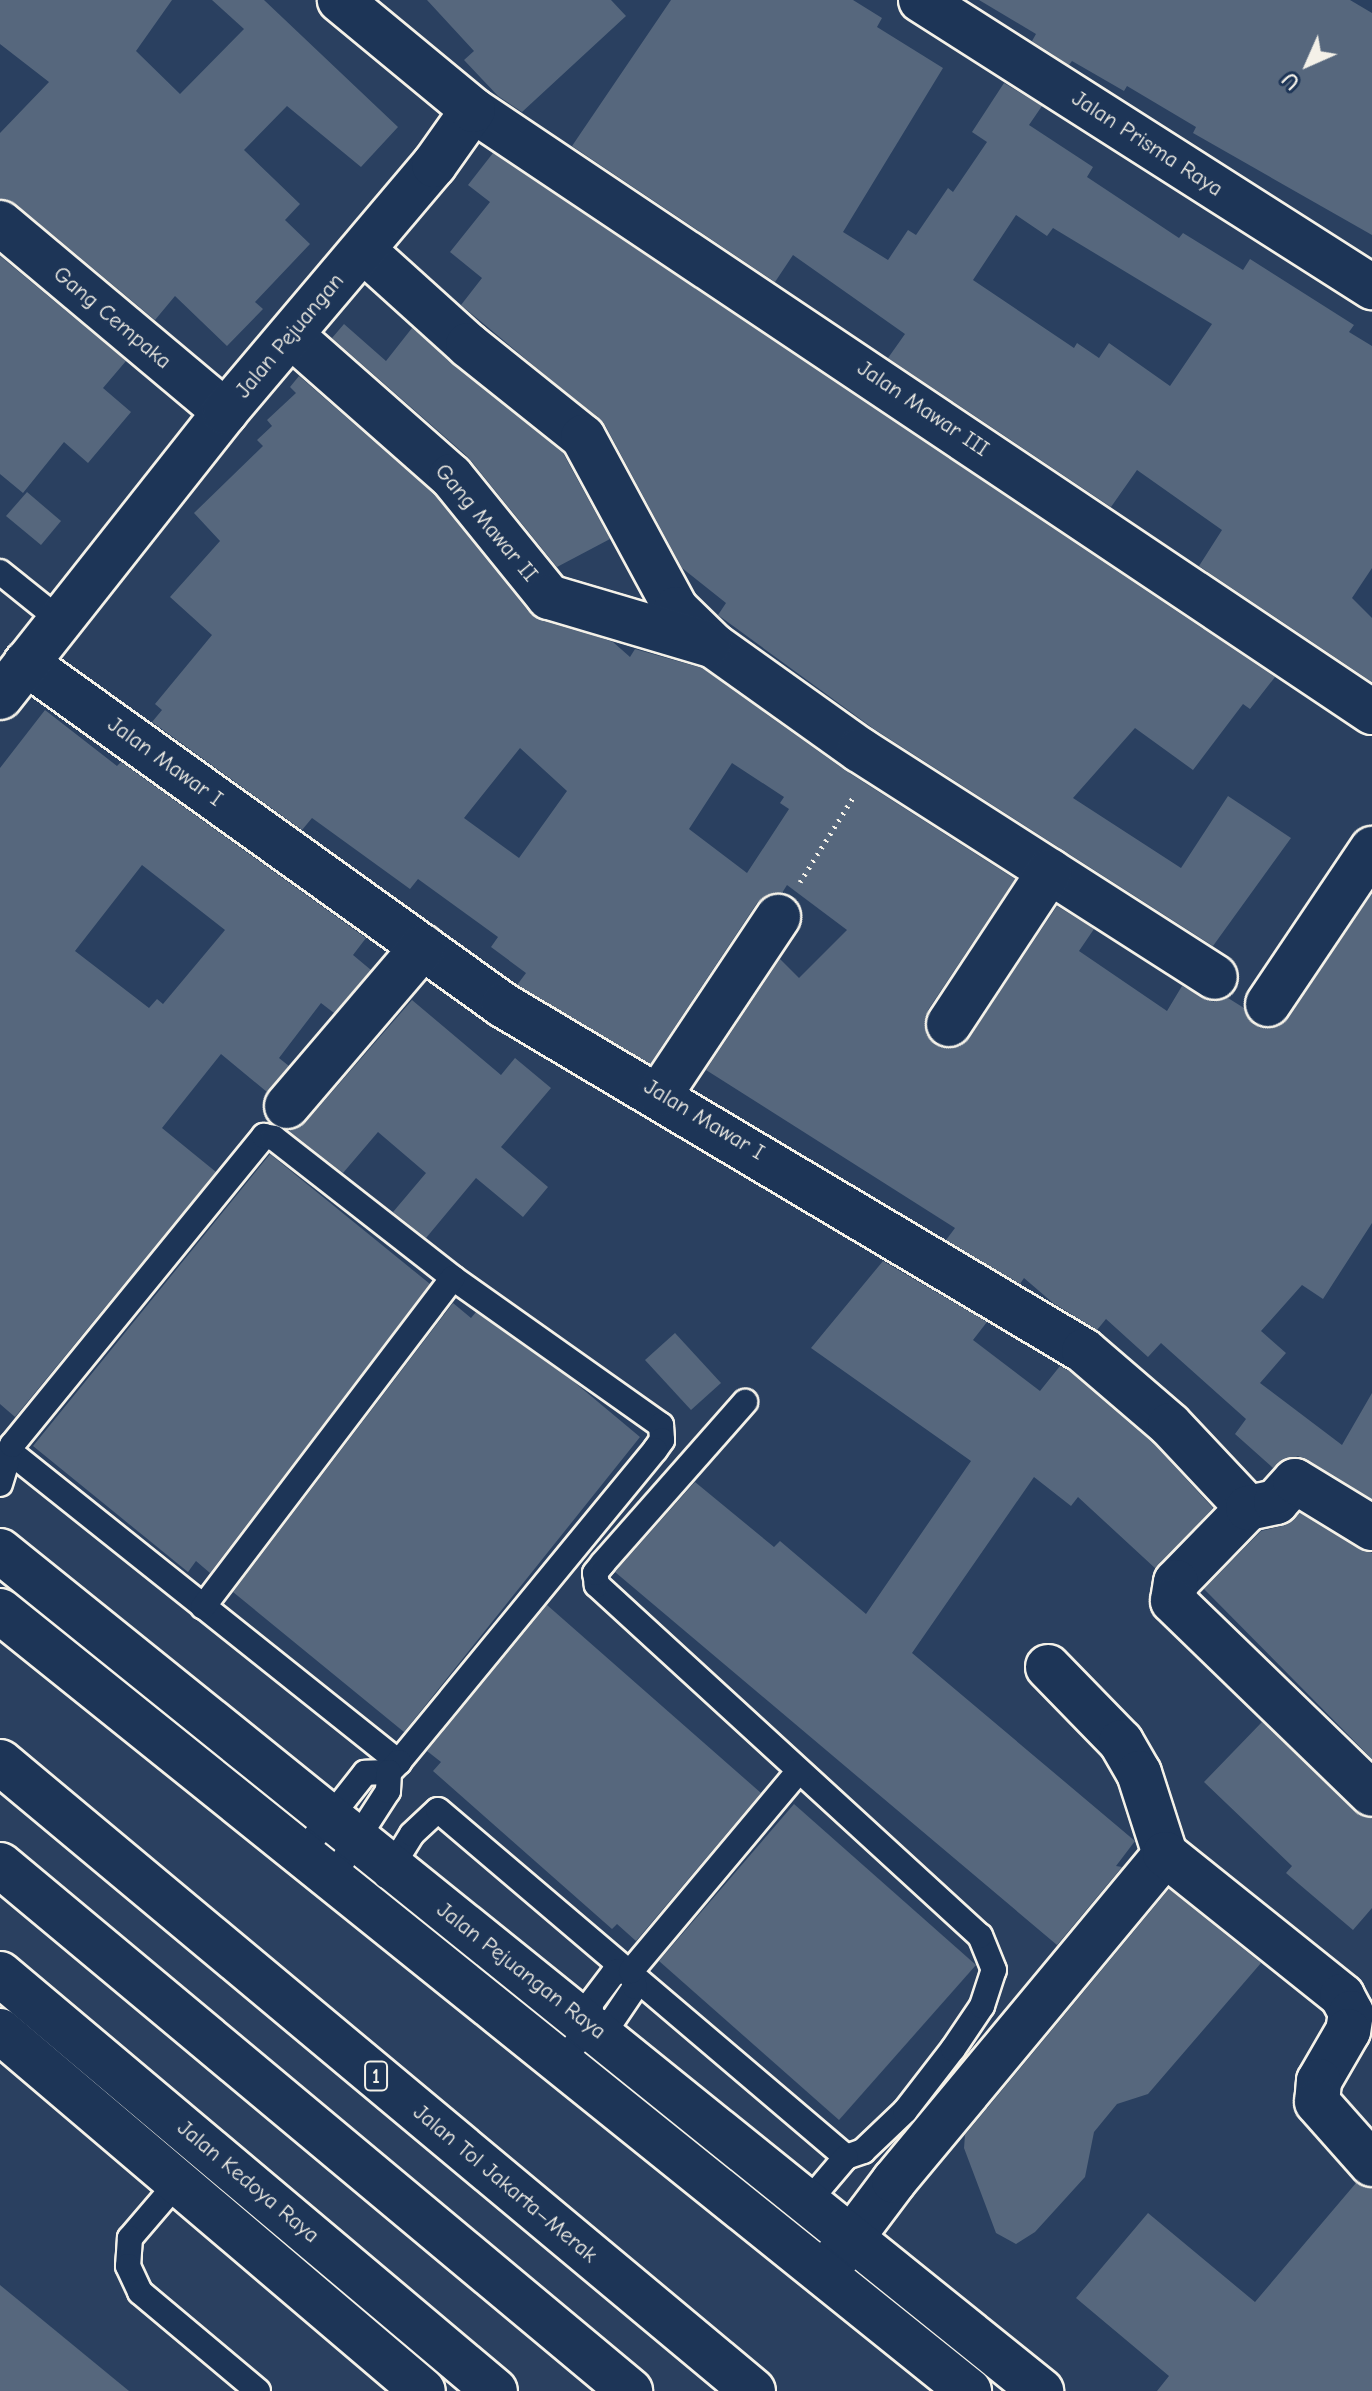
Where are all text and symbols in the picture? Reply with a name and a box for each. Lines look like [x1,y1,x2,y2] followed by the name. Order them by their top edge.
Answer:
[1268,24,1348,104] north arrow
[1277,67,1305,95] text: U
[1067,85,1227,203] street label: Jalan Prisma Raya
[48,261,176,375] street label: Gang Cempaka
[230,268,350,404] street label: Jalan Pejuangan
[852,355,994,463] street label: Jalan Mawar III
[429,459,543,587] street label: Gang Mawar II
[102,711,228,813] street label: Jalan Mawar I
[639,1074,769,1166] street label: Jalan Mawar I
[431,1897,611,2045] street label: Jalan Pejuangan Raya
[364,2060,388,2092] road number: 1
[408,2099,602,2269] street label: Jalan Tol Jakarta–Merak
[172,2115,324,2249] street label: Jalan Kedoya Raya

